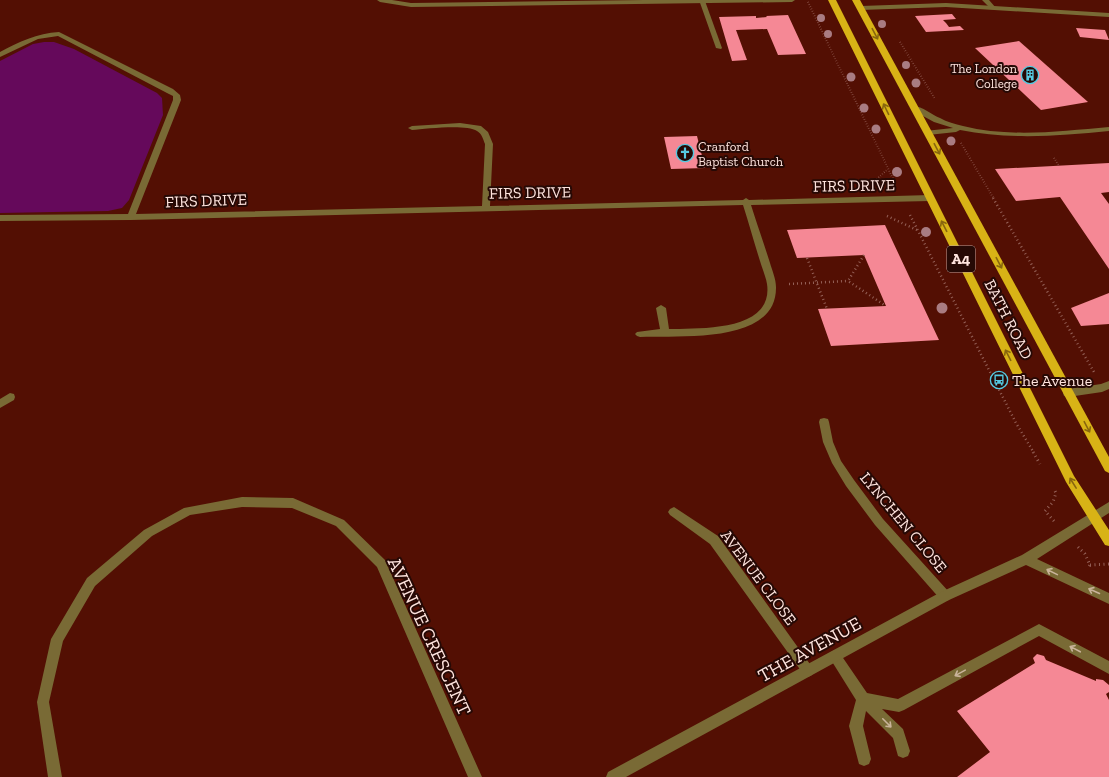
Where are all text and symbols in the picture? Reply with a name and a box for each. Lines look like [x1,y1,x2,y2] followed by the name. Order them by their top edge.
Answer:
[872,28,880,40] one-way arrow
[950,61,1018,91] place label: The London College
[1020,65,1040,85] building icon: The London College
[882,104,889,116] one-way arrow
[698,139,784,169] place label: Cranford Baptist Church
[934,142,941,154] one-way arrow
[675,143,695,163] church icon: Cranford Baptist Church
[813,175,895,196] street label: FIRS DRIVE
[489,182,571,203] street label: FIRS DRIVE
[165,190,247,211] street label: FIRS DRIVE
[940,220,947,232] one-way arrow
[947,246,975,272] road number: A4
[995,257,1003,269] one-way arrow
[980,276,1037,362] street label: BATH ROAD
[1004,349,1011,361] one-way arrow
[989,370,1009,390] bus stop icon: The Avenue
[1012,371,1092,390] place label: The Avenue
[1083,421,1091,433] one-way arrow
[856,468,951,576] street label: LYNCHEN CLOSE
[1069,478,1077,489] one-way arrow
[717,526,801,629] street label: AVENUE CLOSE
[383,553,476,719] street label: AVENUE CRESCENT
[1046,568,1058,575] one-way arrow
[1088,587,1100,595] one-way arrow
[754,612,865,687] street label: THE AVENUE
[1069,645,1081,653] one-way arrow
[954,669,966,677] one-way arrow
[882,718,892,728] one-way arrow

